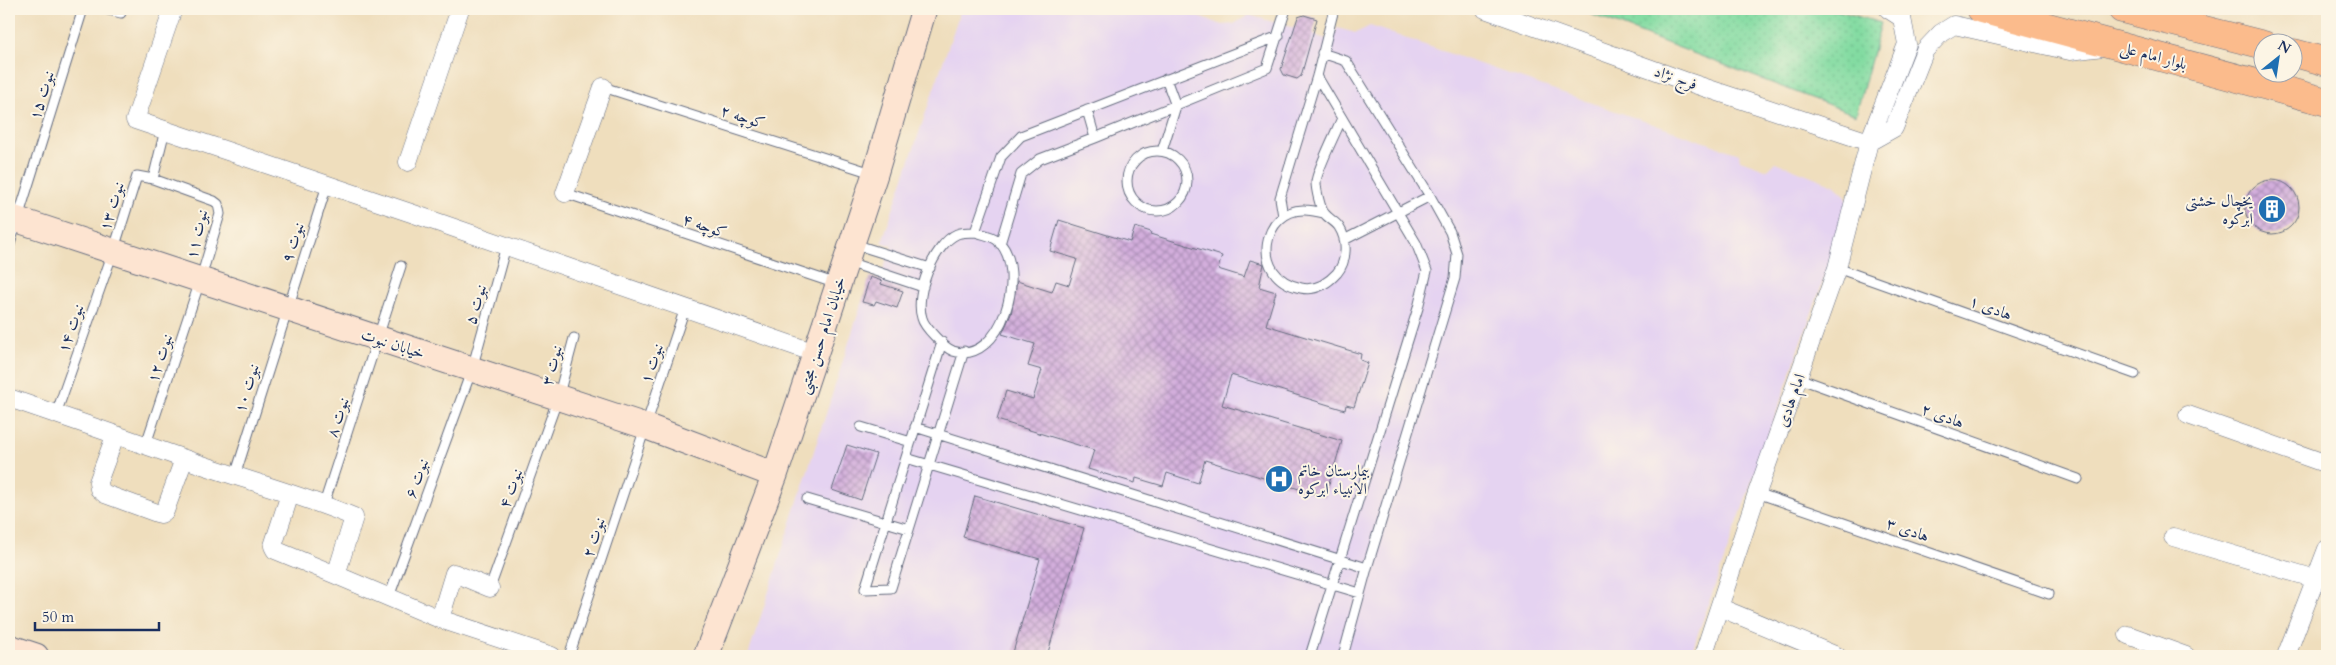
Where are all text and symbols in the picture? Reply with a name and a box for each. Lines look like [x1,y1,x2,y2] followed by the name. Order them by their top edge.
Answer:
[2254,32,2304,82] north arrow
[2274,36,2294,58] text: N
[2117,37,2189,78] street label: بلوار امام علی
[1650,60,1700,98] street label: فرج نژاد
[24,68,60,123] street label: نبوت ۱۵
[718,99,768,134] street label: کوچه ۲
[94,179,130,234] street label: نبوت ۱۳
[2185,190,2254,230] place label: یخچال خشتی ابرکوه
[2257,194,2287,224] building icon: یخچال خشتی ابرکوه
[181,207,213,261] street label: نبوت ۱۱
[680,208,730,244] street label: کوچه ۴
[276,219,310,265] street label: نبوت ۹
[793,274,854,398] street label: خیابان امام حسن مجتبی
[460,281,492,327] street label: نبوت ۵
[1966,290,2015,326] street label: هادی ۱
[52,301,90,356] street label: نبوت ۱۴
[358,323,427,365] street label: خیابان نبوت
[142,331,178,386] street label: نبوت ۱۲
[635,340,669,386] street label: نبوت ۱
[536,343,568,388] street label: نبوت ۳
[229,361,265,416] street label: نبوت ۱۰
[1771,371,1814,431] street label: امام هادی
[321,394,355,440] street label: نبوت ۸
[1918,398,1967,434] street label: هادی ۲
[400,455,434,501] street label: نبوت ۶
[1298,460,1370,500] place label: بیمارستان خاتم الانبیاء ابرکوه
[1264,464,1294,494] hospital icon: بیمارستان خاتم الانبیاء ابرکوه
[494,465,528,511] street label: نبوت ۴
[1883,512,1932,548] street label: هادی ۳
[577,514,611,560] street label: نبوت ۲
[35,600,159,632] scale bar
[42,607,74,627] text: 50 m

